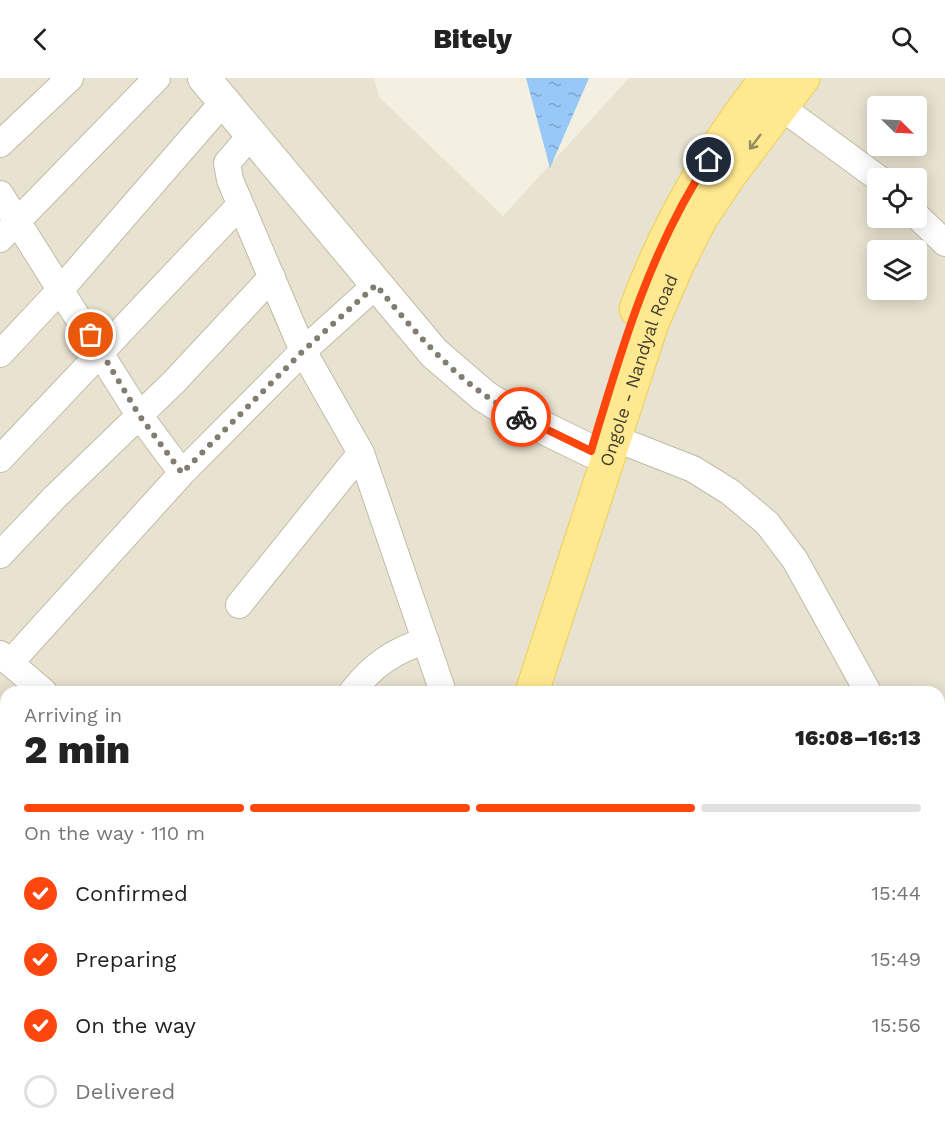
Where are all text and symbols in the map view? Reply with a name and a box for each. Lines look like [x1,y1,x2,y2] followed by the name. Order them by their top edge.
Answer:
[24,23,57,56] icon: back
[433,23,512,55] text: Bitely
[888,23,921,56] icon: search
[867,96,927,156] north arrow
[867,96,927,300] map controls
[748,133,761,149] one-way arrow
[683,134,734,185] pin
[692,143,725,176] icon: home
[867,168,927,228] button: locate
[867,240,927,300] button: layers
[595,271,682,469] street label: Ongole - Nandyal Road
[65,309,116,360] pin
[74,318,107,351] icon: bag
[491,387,551,447] courier
[505,401,538,434] icon: bike
[24,703,122,727] text: Arriving in
[795,725,921,750] text: 16:08–16:13
[24,727,130,772] text: 2 min
[24,821,205,845] text: On the way · 110 m
[24,877,57,910] icon: check
[75,881,188,906] text: Confirmed
[871,881,921,905] text: 15:44
[24,943,57,976] icon: check
[75,947,176,972] text: Preparing
[871,947,921,971] text: 15:49
[24,1009,57,1042] icon: check
[75,1013,196,1038] text: On the way
[872,1013,921,1037] text: 15:56
[75,1079,175,1104] text: Delivered

